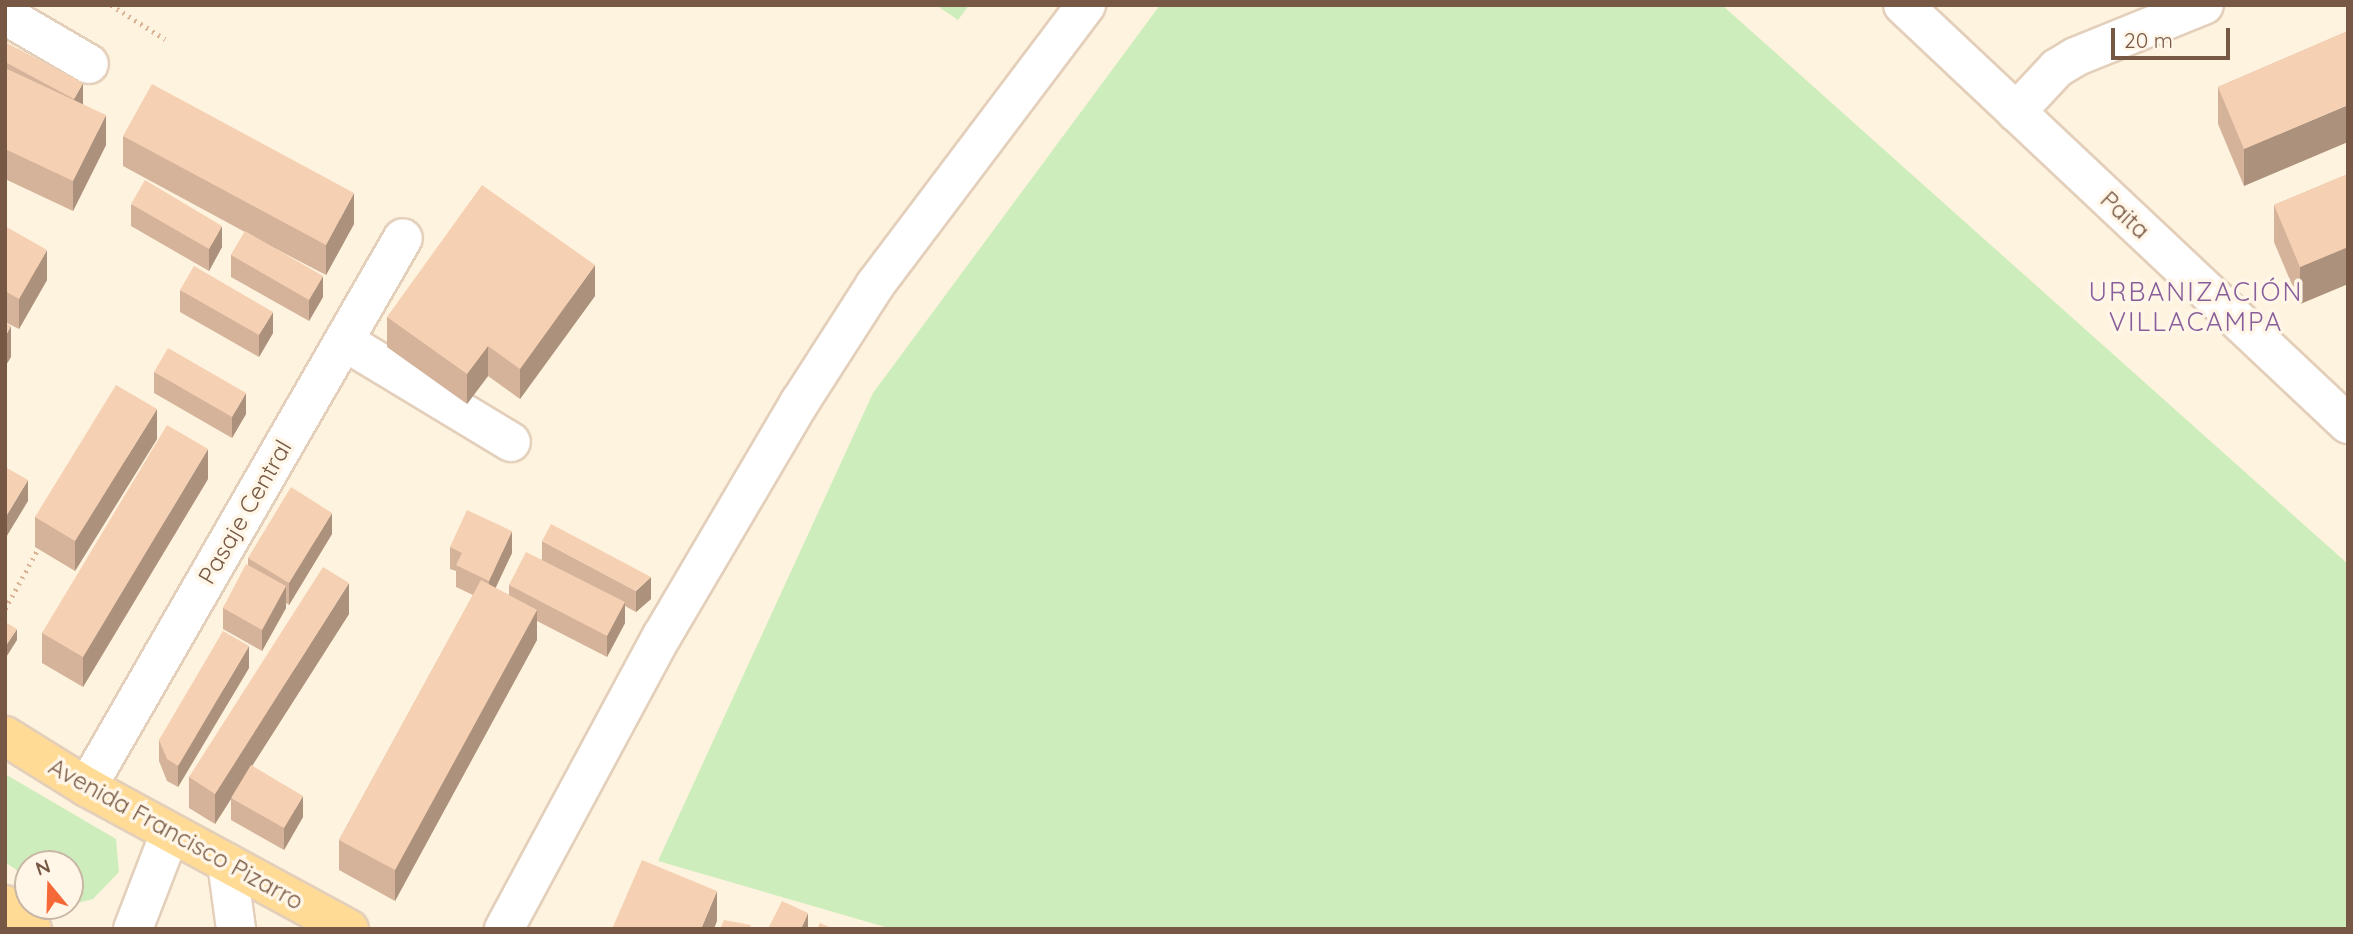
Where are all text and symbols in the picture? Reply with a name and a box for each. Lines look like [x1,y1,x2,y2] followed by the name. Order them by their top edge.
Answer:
[2115,14,2234,58] scale bar
[2124,27,2173,53] text: 20 m
[2095,185,2155,245] street label: Paita
[2090,276,2302,338] district label: URBANIZACIÓN VILLACAMPA
[192,435,298,589] street label: Pasaje Central
[44,752,308,916] street label: Avenida Francisco Pizarro
[14,850,84,920] north arrow
[32,853,53,881] text: N

